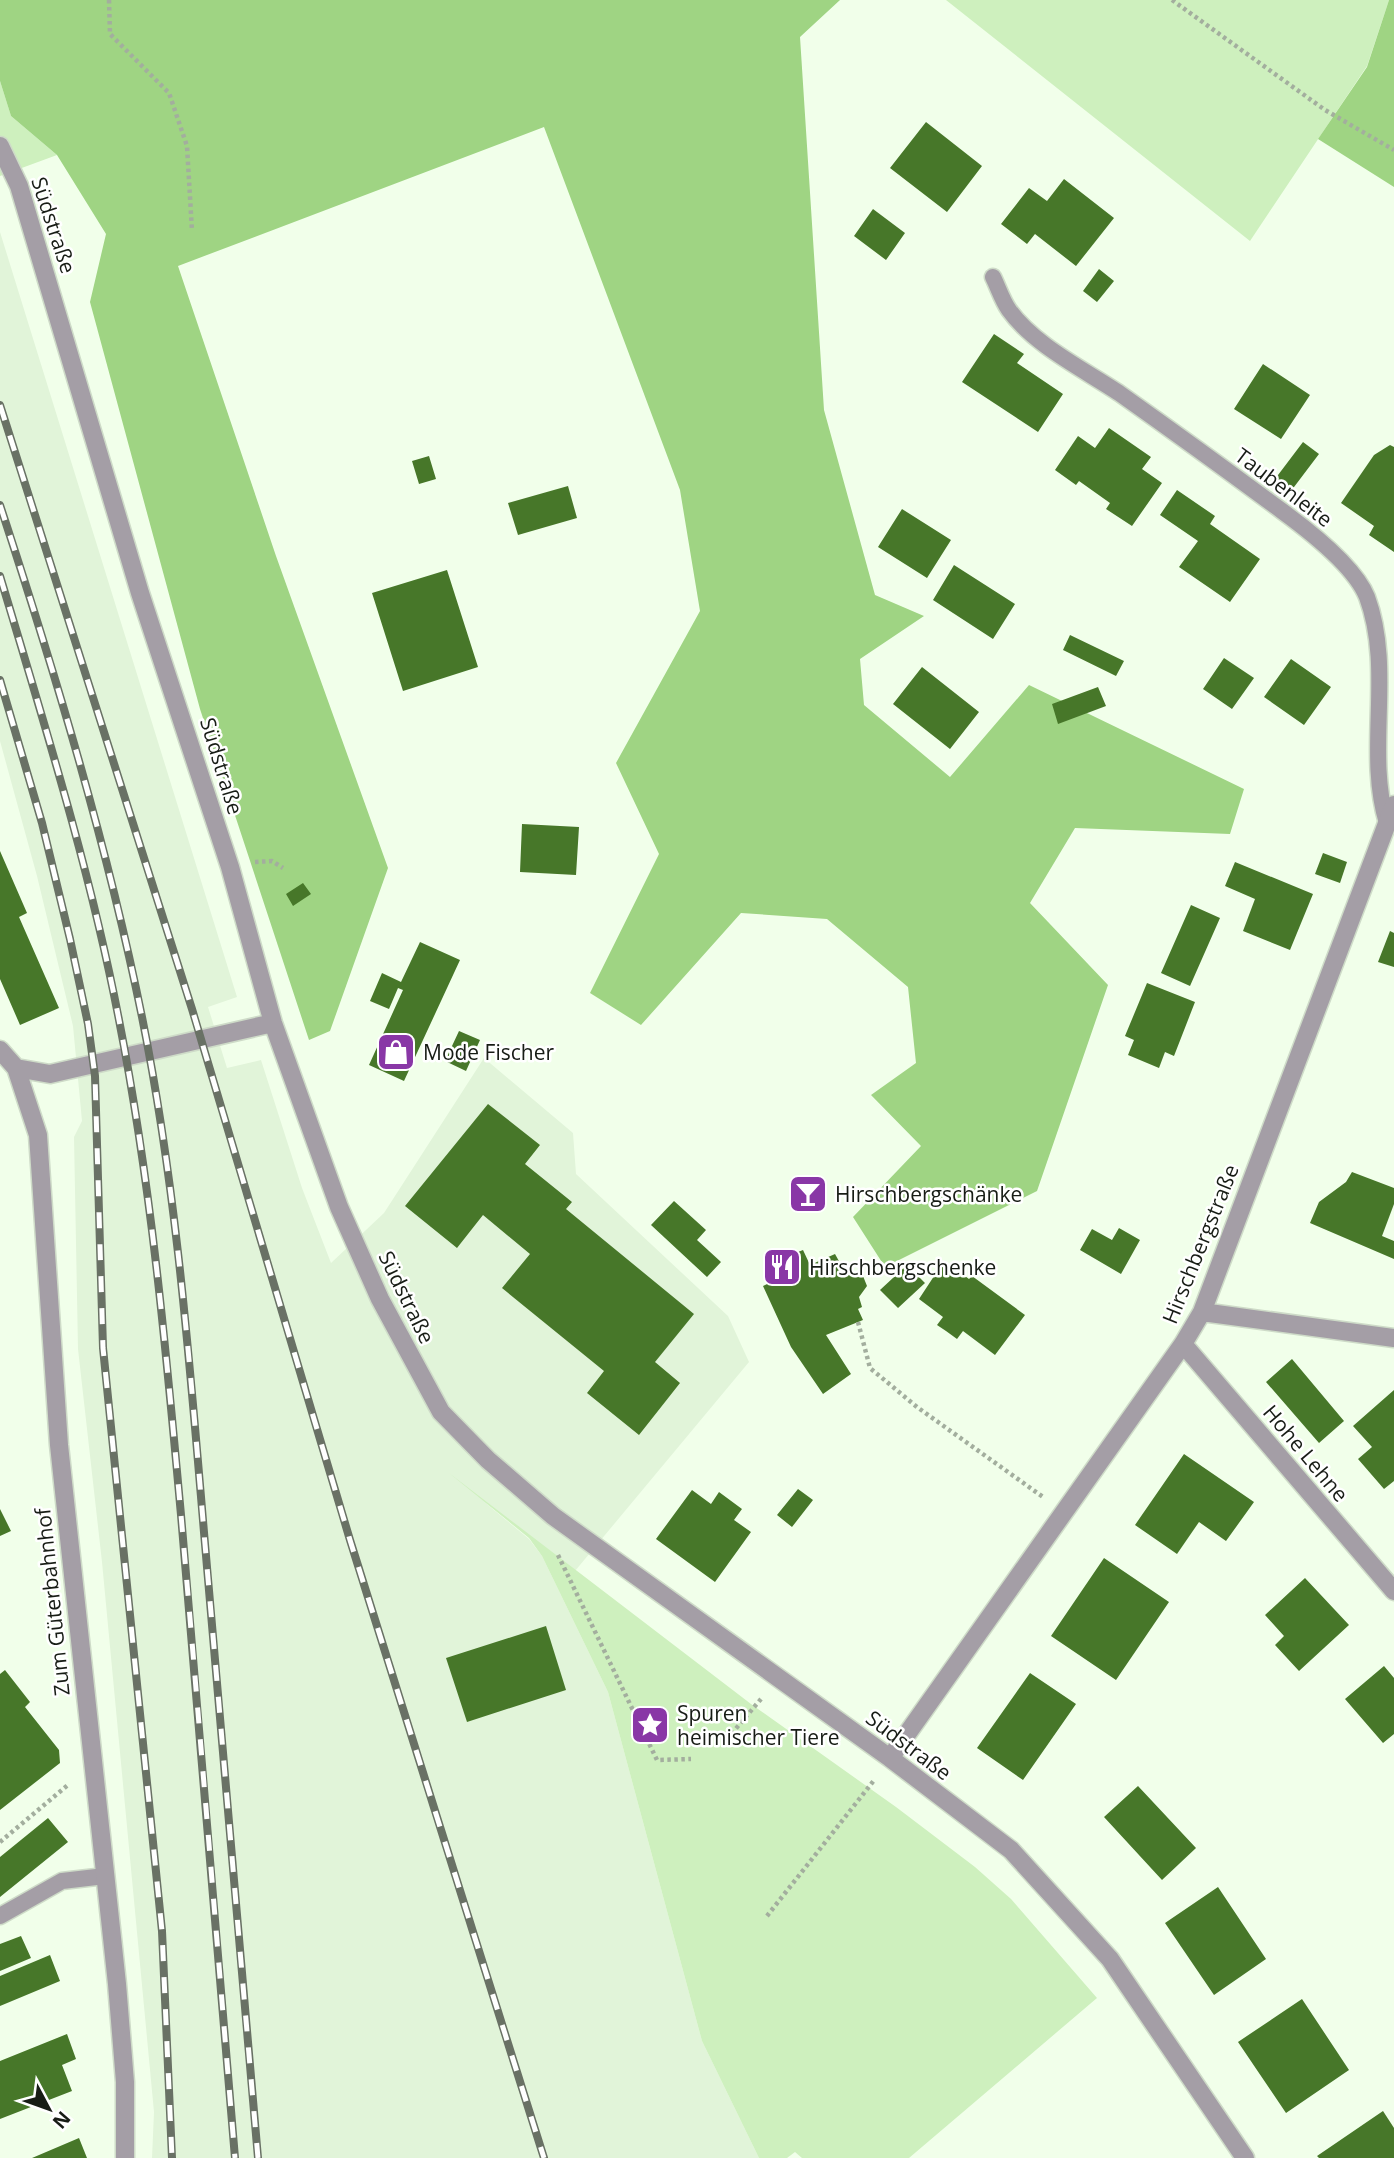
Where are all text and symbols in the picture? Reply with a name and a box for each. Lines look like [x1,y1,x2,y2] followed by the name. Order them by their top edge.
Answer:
[25,173,83,277] street label: Südstraße
[1230,441,1338,533] street label: Taubenleite
[194,714,250,818] street label: Südstraße
[375,1031,417,1073] shop icon: Mode Fischer
[423,1038,554,1066] place label: Mode Fischer
[1155,1160,1245,1328] street label: Hirschbergstraße
[787,1173,829,1215] bar icon: Hirschbergschänke
[835,1180,1022,1208] place label: Hirschbergschänke
[373,1246,441,1348] street label: Südstraße
[761,1246,803,1288] restaurant icon: Hirschbergschenke
[809,1253,996,1281] place label: Hirschbergschenke
[1257,1399,1355,1507] street label: Hohe Lehne
[28,1505,76,1697] street label: Zum Güterbahnhof
[677,1699,840,1751] place label: Spuren heimischer Tiere
[629,1704,671,1746] place icon: Spuren heimischer Tiere
[861,1704,957,1786] street label: Südstraße
[14,2074,84,2144] north arrow
[47,2106,77,2135] text: N

